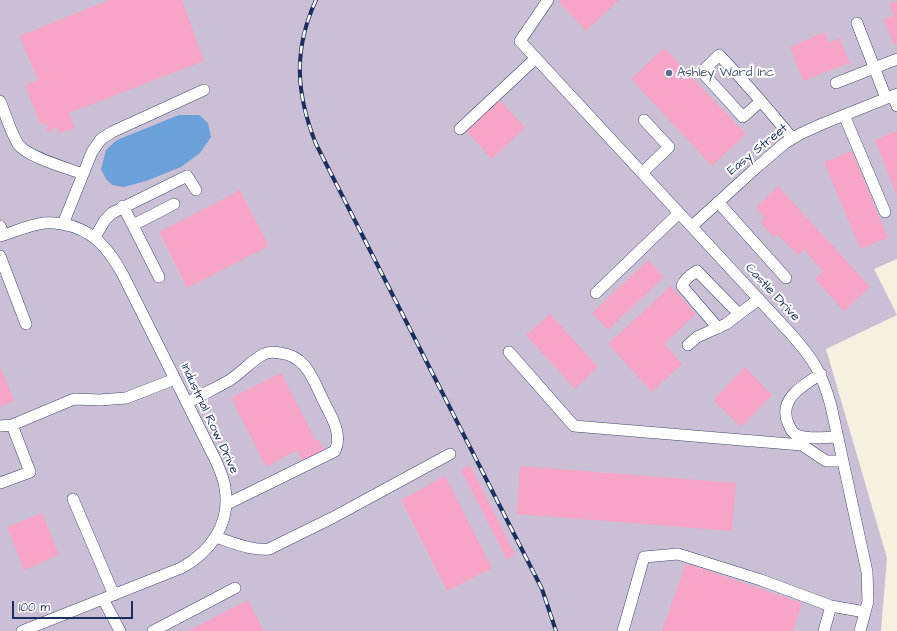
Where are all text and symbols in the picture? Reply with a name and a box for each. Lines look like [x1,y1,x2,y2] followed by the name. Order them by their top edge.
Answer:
[677,65,774,81] place label: Ashley Ward Inc
[664,68,674,78] marker: Ashley Ward Inc
[725,121,791,179] street label: Easy Street
[741,261,803,325] street label: Castle Drive
[177,361,241,477] street label: Industrial Row Drive
[14,593,135,619] scale bar
[19,599,50,616] text: 100 m

